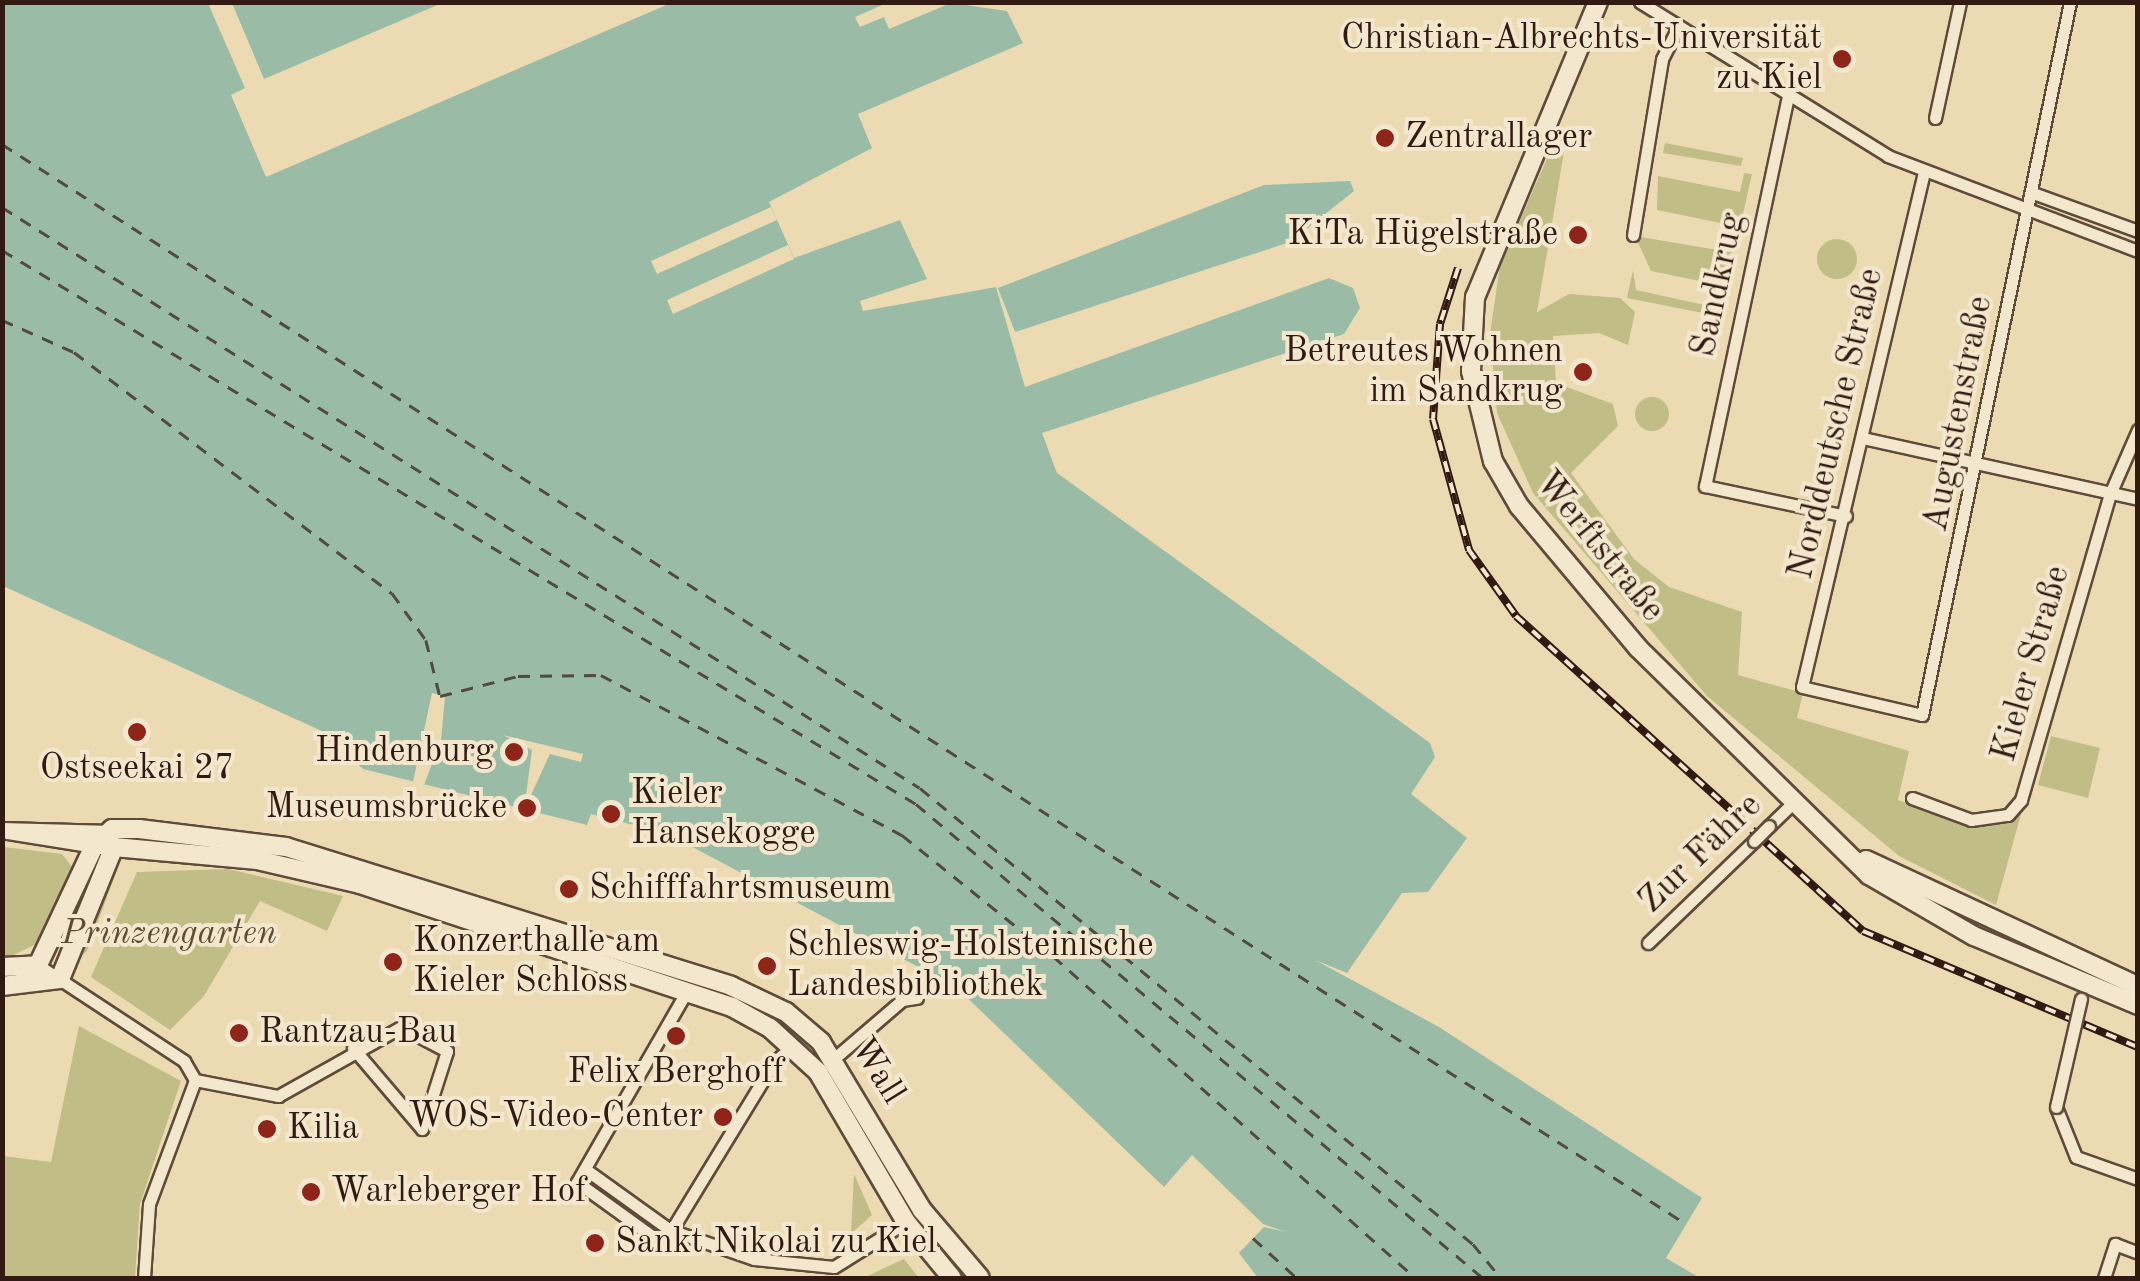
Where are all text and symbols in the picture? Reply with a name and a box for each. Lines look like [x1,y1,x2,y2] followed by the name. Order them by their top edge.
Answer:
[1341,18,1822,100] place label: Christian-Albrechts-Universität zu Kiel
[1831,48,1853,70] marker: Christian-Albrechts-Universität zu Kiel
[1405,117,1592,159] place label: Zentrallager
[1374,127,1396,149] marker: Zentrallager
[1683,209,1755,361] street label: Sandkrug
[1288,214,1558,256] place label: KiTa Hügelstraße
[1567,224,1589,246] marker: KiTa Hügelstraße
[1781,264,1893,584] street label: Norddeutsche Straße
[1916,293,2002,535] street label: Augustenstraße
[1284,331,1563,413] place label: Betreutes Wohnen im Sandkrug
[1572,361,1594,383] marker: Betreutes Wohnen im Sandkrug
[1525,463,1673,631] street label: Werftstraße
[1984,561,2080,767] street label: Kieler Straße
[126,721,148,743] marker: Ostseekai 27
[315,731,494,773] place label: Hindenburg
[503,741,525,763] marker: Hindenburg
[40,748,234,790] place label: Ostseekai 27
[631,773,816,855] place label: Kieler Hansekogge
[1631,785,1771,923] street label: Zur Fähre
[266,787,507,829] place label: Museumsbrücke
[516,797,538,819] marker: Museumsbrücke
[600,803,622,825] marker: Kieler Hansekogge
[589,868,891,910] place label: Schifffahrtsmuseum
[558,878,580,900] marker: Schifffahrtsmuseum
[61,913,277,955] park label: Prinzengarten
[413,921,660,1003] place label: Konzerthalle am Kieler Schloss
[787,925,1154,1007] place label: Schleswig-Holsteinische Landesbibliothek
[382,951,404,973] marker: Konzerthalle am Kieler Schloss
[756,955,778,977] marker: Schleswig-Holsteinische Landesbibliothek
[259,1012,457,1054] place label: Rantzau-Bau
[228,1022,250,1044] marker: Rantzau-Bau
[665,1025,687,1047] marker: Felix Berghoff
[840,1030,914,1112] street label: Wall
[567,1052,785,1094] place label: Felix Berghoff
[408,1096,703,1138] place label: WOS-Video-Center
[712,1106,734,1128] marker: WOS-Video-Center
[287,1108,359,1150] place label: Kilia
[256,1118,278,1140] marker: Kilia
[331,1171,587,1213] place label: Warleberger Hof
[300,1181,322,1203] marker: Warleberger Hof
[615,1222,936,1264] place label: Sankt Nikolai zu Kiel
[584,1232,606,1254] marker: Sankt Nikolai zu Kiel

